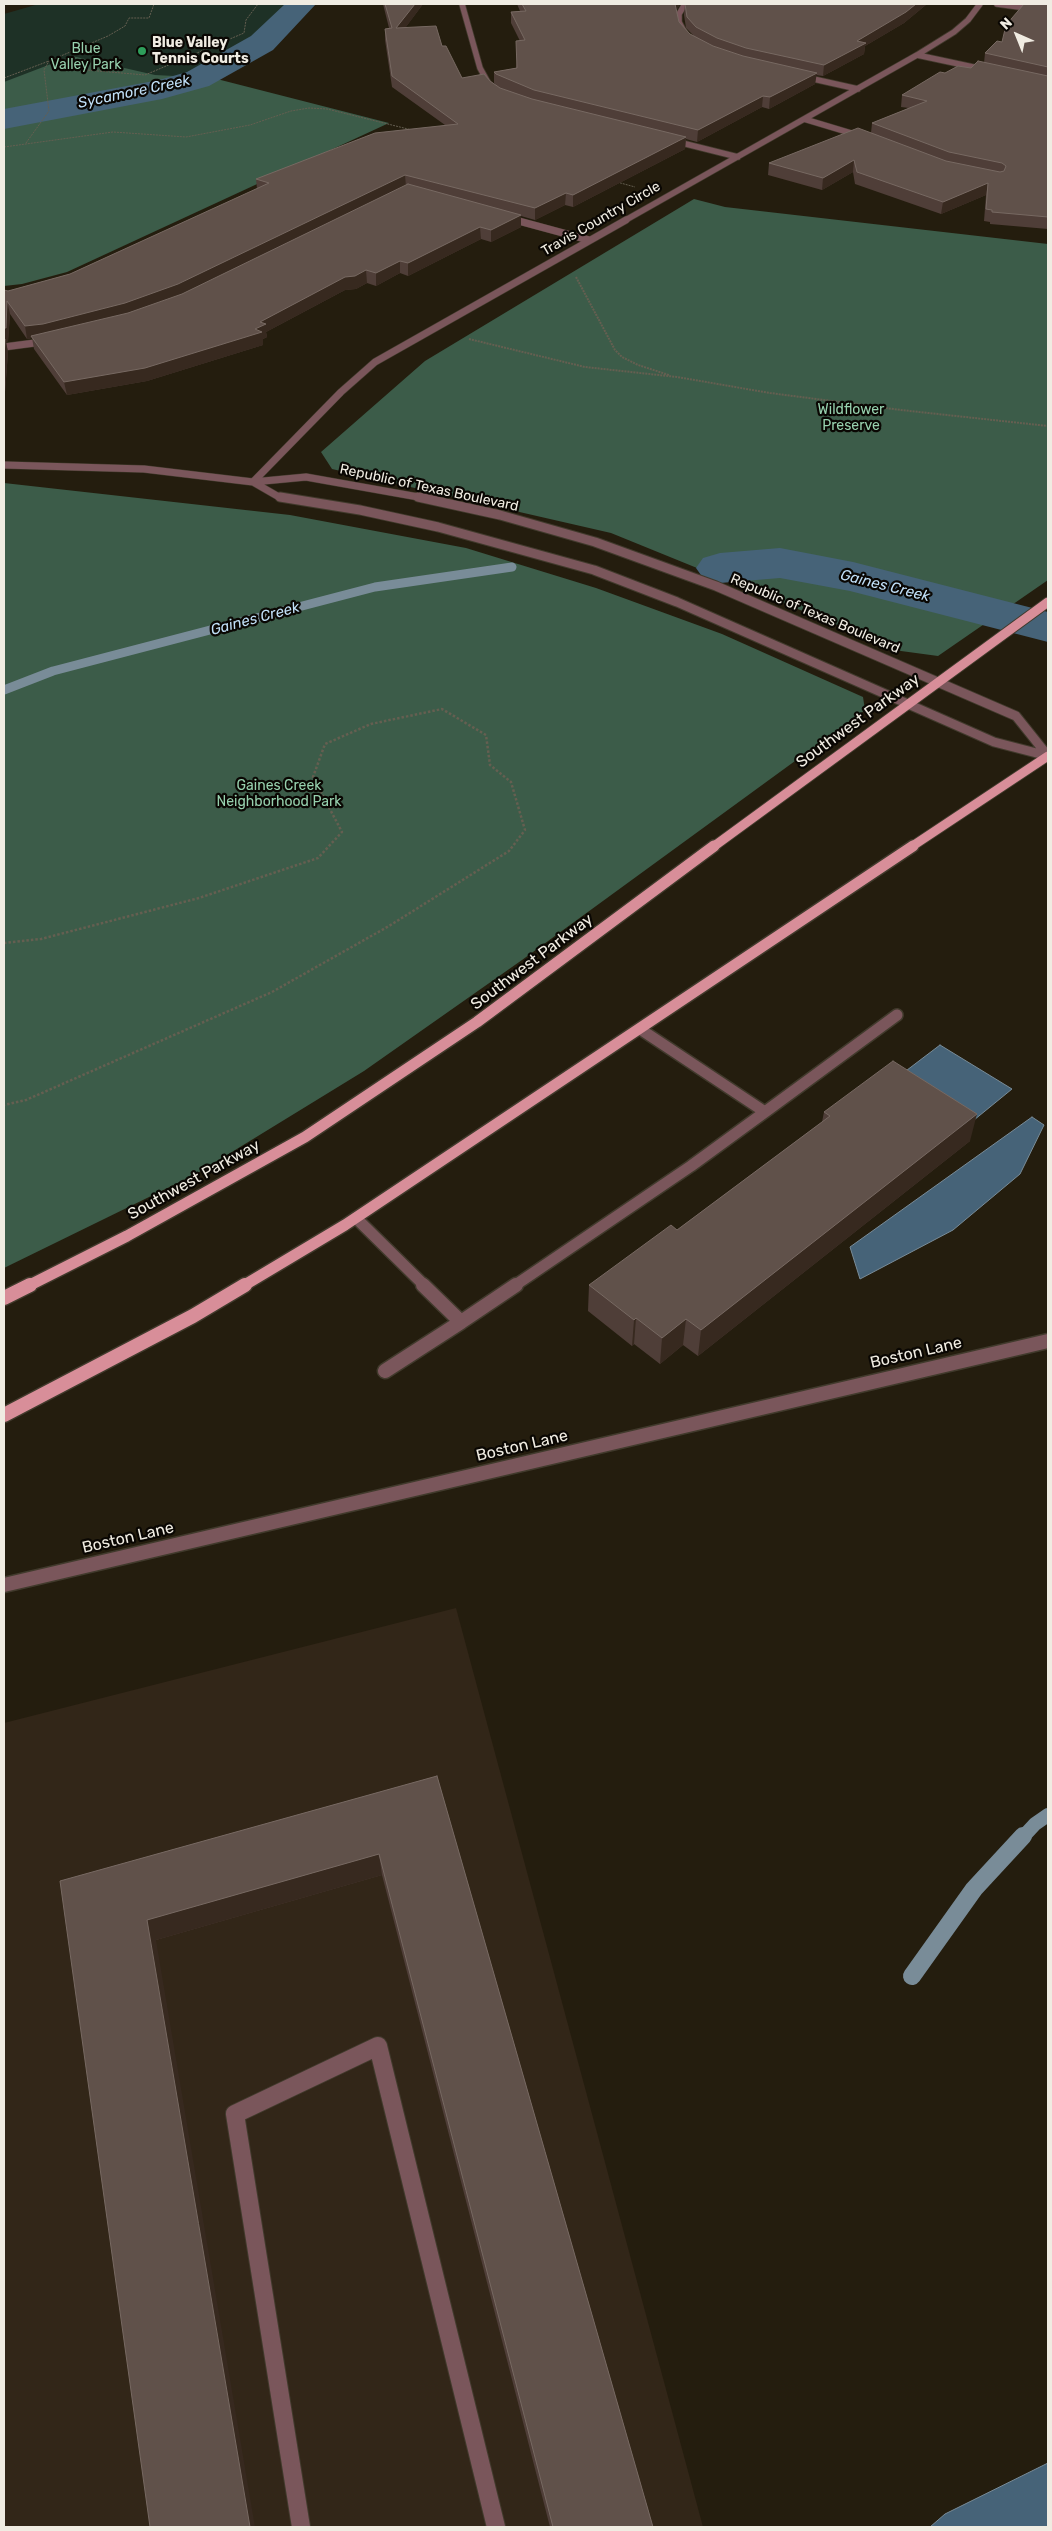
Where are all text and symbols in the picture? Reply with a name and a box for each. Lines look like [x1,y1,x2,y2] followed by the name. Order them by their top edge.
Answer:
[992,10,1042,60] north arrow
[997,14,1016,33] text: N
[152,35,249,68] place label: Blue Valley Tennis Courts
[51,41,121,74] park label: Blue Valley Park
[136,45,148,57] marker: Blue Valley Tennis Courts
[76,71,192,113] water label: Sycamore Creek
[539,178,663,260] street label: Travis Country Circle
[818,402,884,434] park label: Wildflower Preserve
[338,461,520,515] street label: Republic of Texas Boulevard
[838,566,932,606] water label: Gaines Creek
[728,571,902,657] street label: Republic of Texas Boulevard
[208,598,302,640] water label: Gaines Creek
[793,670,923,772] street label: Southwest Parkway
[216,778,342,810] park label: Gaines Creek Neighborhood Park
[467,910,597,1014] street label: Southwest Parkway
[125,1136,263,1224] street label: Southwest Parkway
[868,1333,964,1373] street label: Boston Lane
[474,1426,570,1466] street label: Boston Lane
[80,1518,176,1558] street label: Boston Lane

